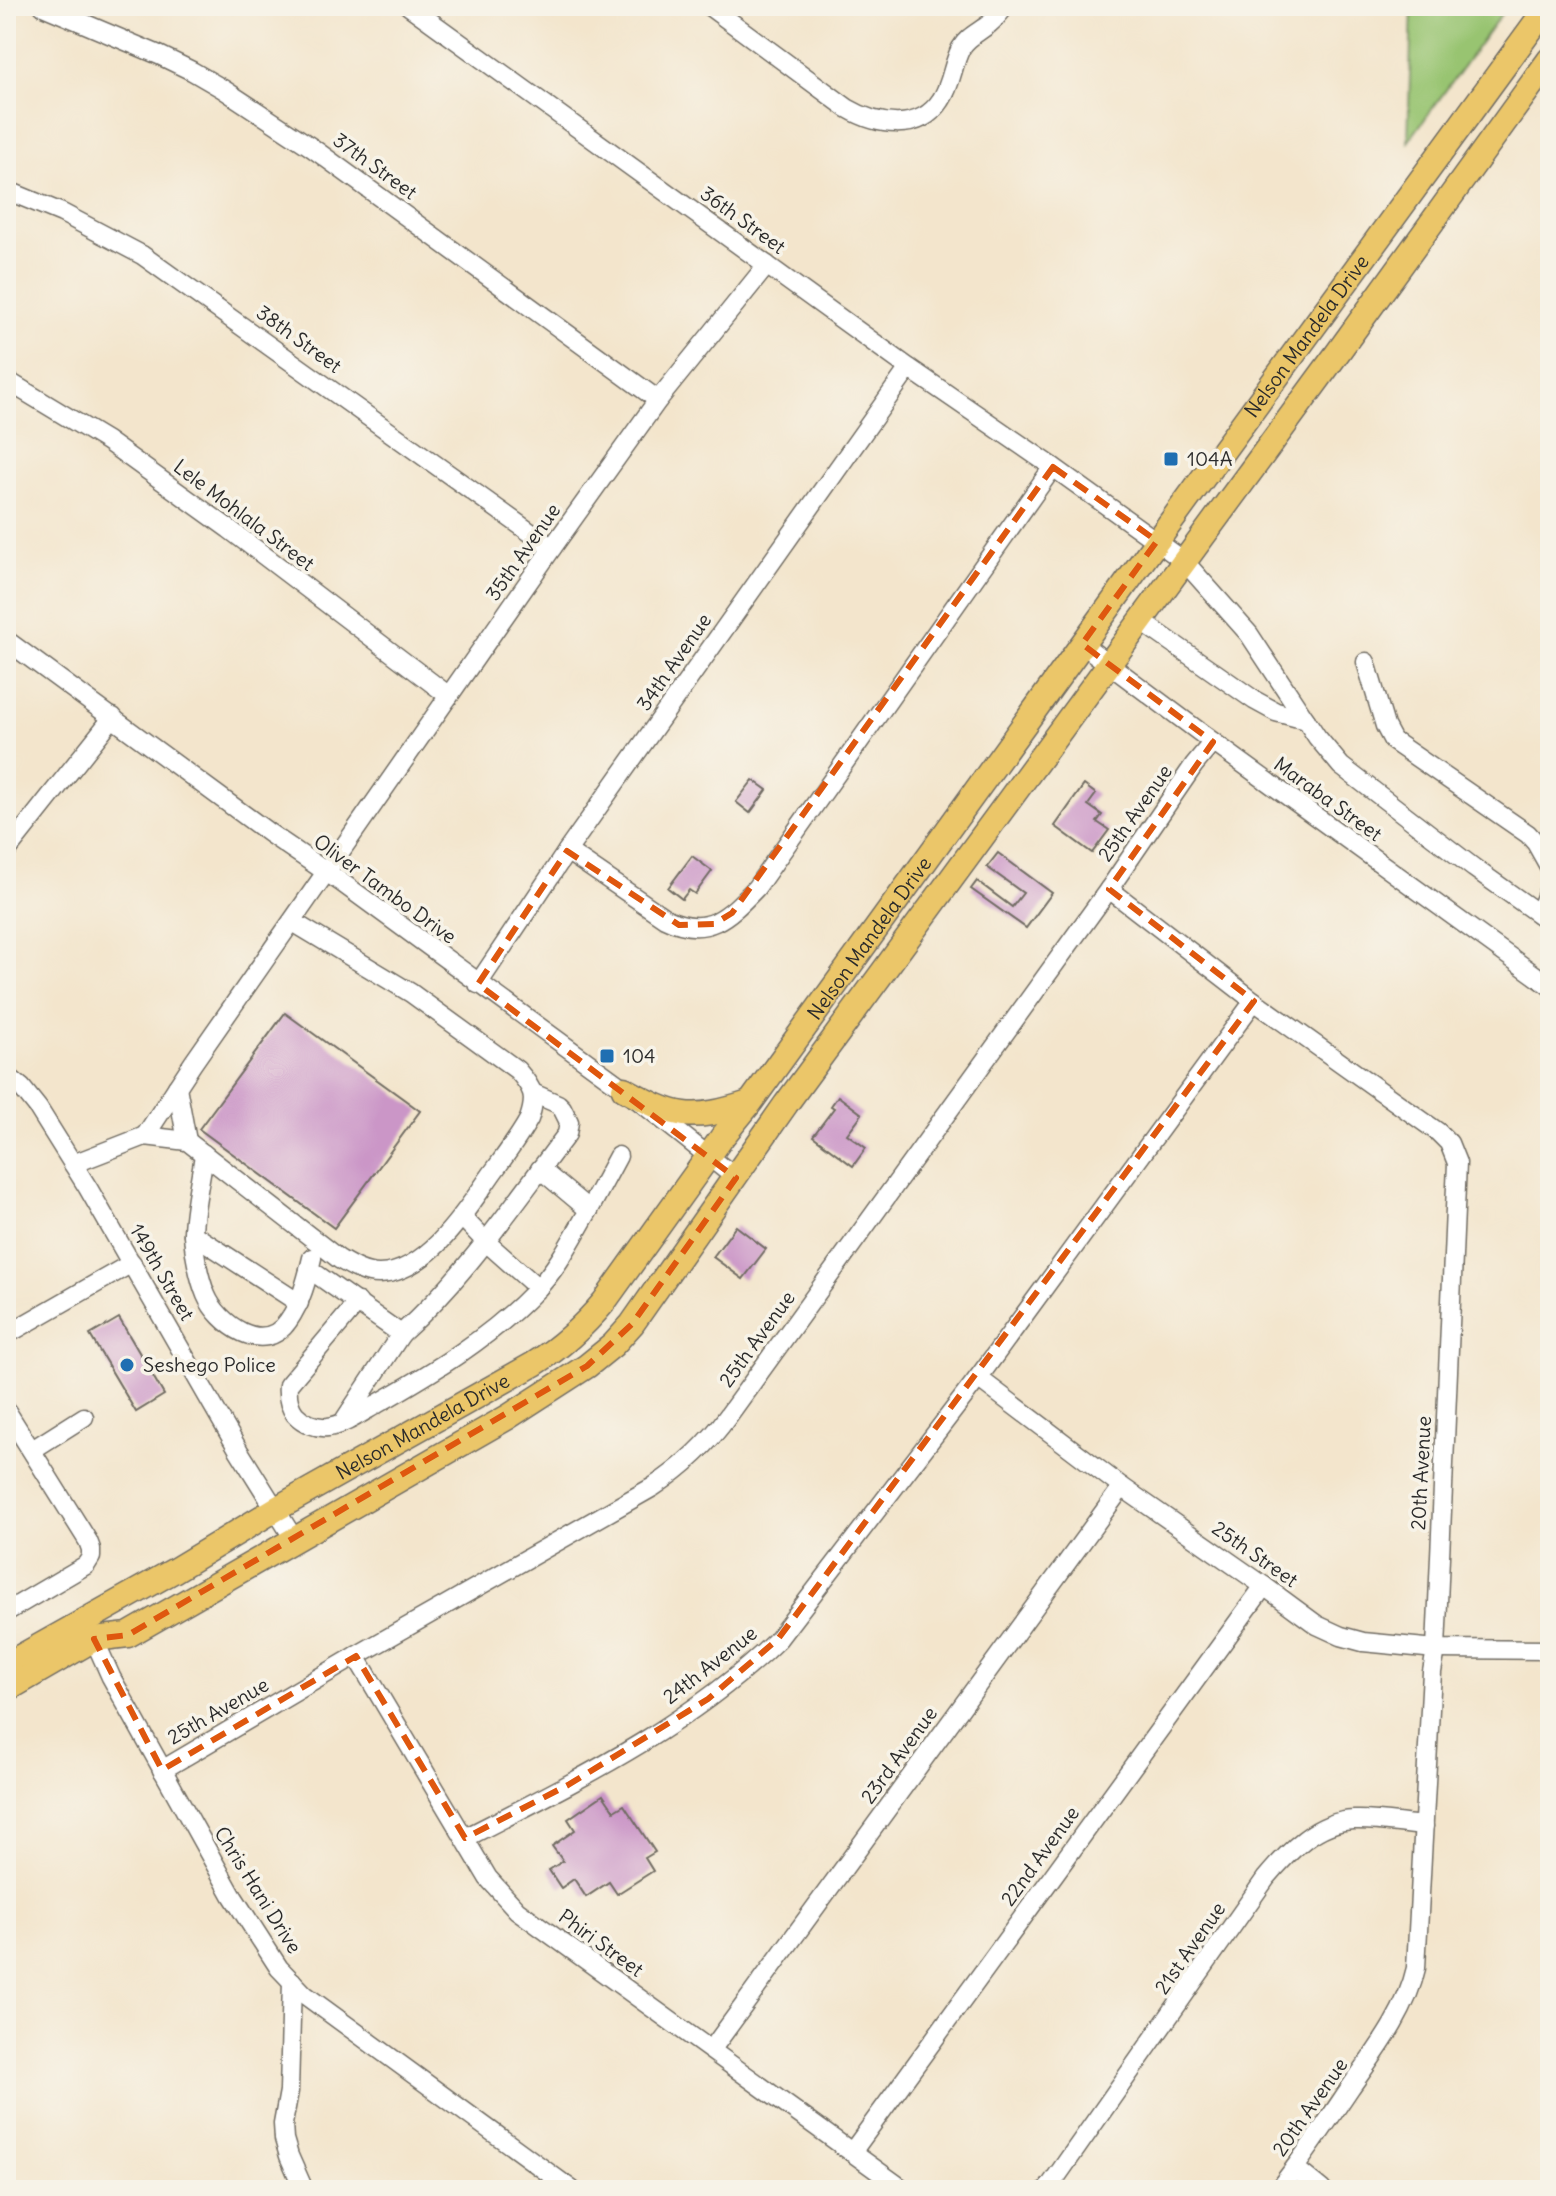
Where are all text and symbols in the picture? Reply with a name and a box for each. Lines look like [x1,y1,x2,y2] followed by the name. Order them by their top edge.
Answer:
[328,127,422,205] street label: 37th Street
[696,180,791,259] street label: 36th Street
[1239,250,1374,422] street label: Nelson Mandela Drive
[252,299,347,378] street label: 38th Street
[1187,446,1233,471] place label: 104A
[1162,450,1180,468] marker: 104A
[169,454,320,576] street label: Lele Mohlala Street
[480,498,565,605] street label: 35th Avenue
[631,608,716,715] street label: 34th Avenue
[1269,751,1387,846] street label: Maraba Street
[1092,759,1177,866] street label: 25th Avenue
[309,828,462,949] street label: Oliver Tambo Drive
[802,852,936,1024] street label: Nelson Mandela Drive
[623,1043,656,1068] place label: 104
[598,1047,616,1065] marker: 104
[125,1219,200,1325] street label: 149th Street
[713,1286,800,1392] street label: 25th Avenue
[143,1352,276,1377] place label: Seshego Police
[118,1356,136,1374] marker: Seshego Police
[331,1367,514,1485] street label: Nelson Mandela Drive
[1405,1415,1436,1531] street label: 20th Avenue
[1208,1515,1303,1592] street label: 25th Street
[658,1620,762,1709] street label: 24th Avenue
[163,1672,273,1750] street label: 25th Avenue
[855,1701,942,1808] street label: 23rd Avenue
[995,1801,1084,1910] street label: 22nd Avenue
[209,1822,307,1958] street label: Chris Hani Drive
[1149,1897,1230,1999] street label: 21st Avenue
[554,1903,649,1982] street label: Phiri Street
[1267,2053,1353,2161] street label: 20th Avenue

